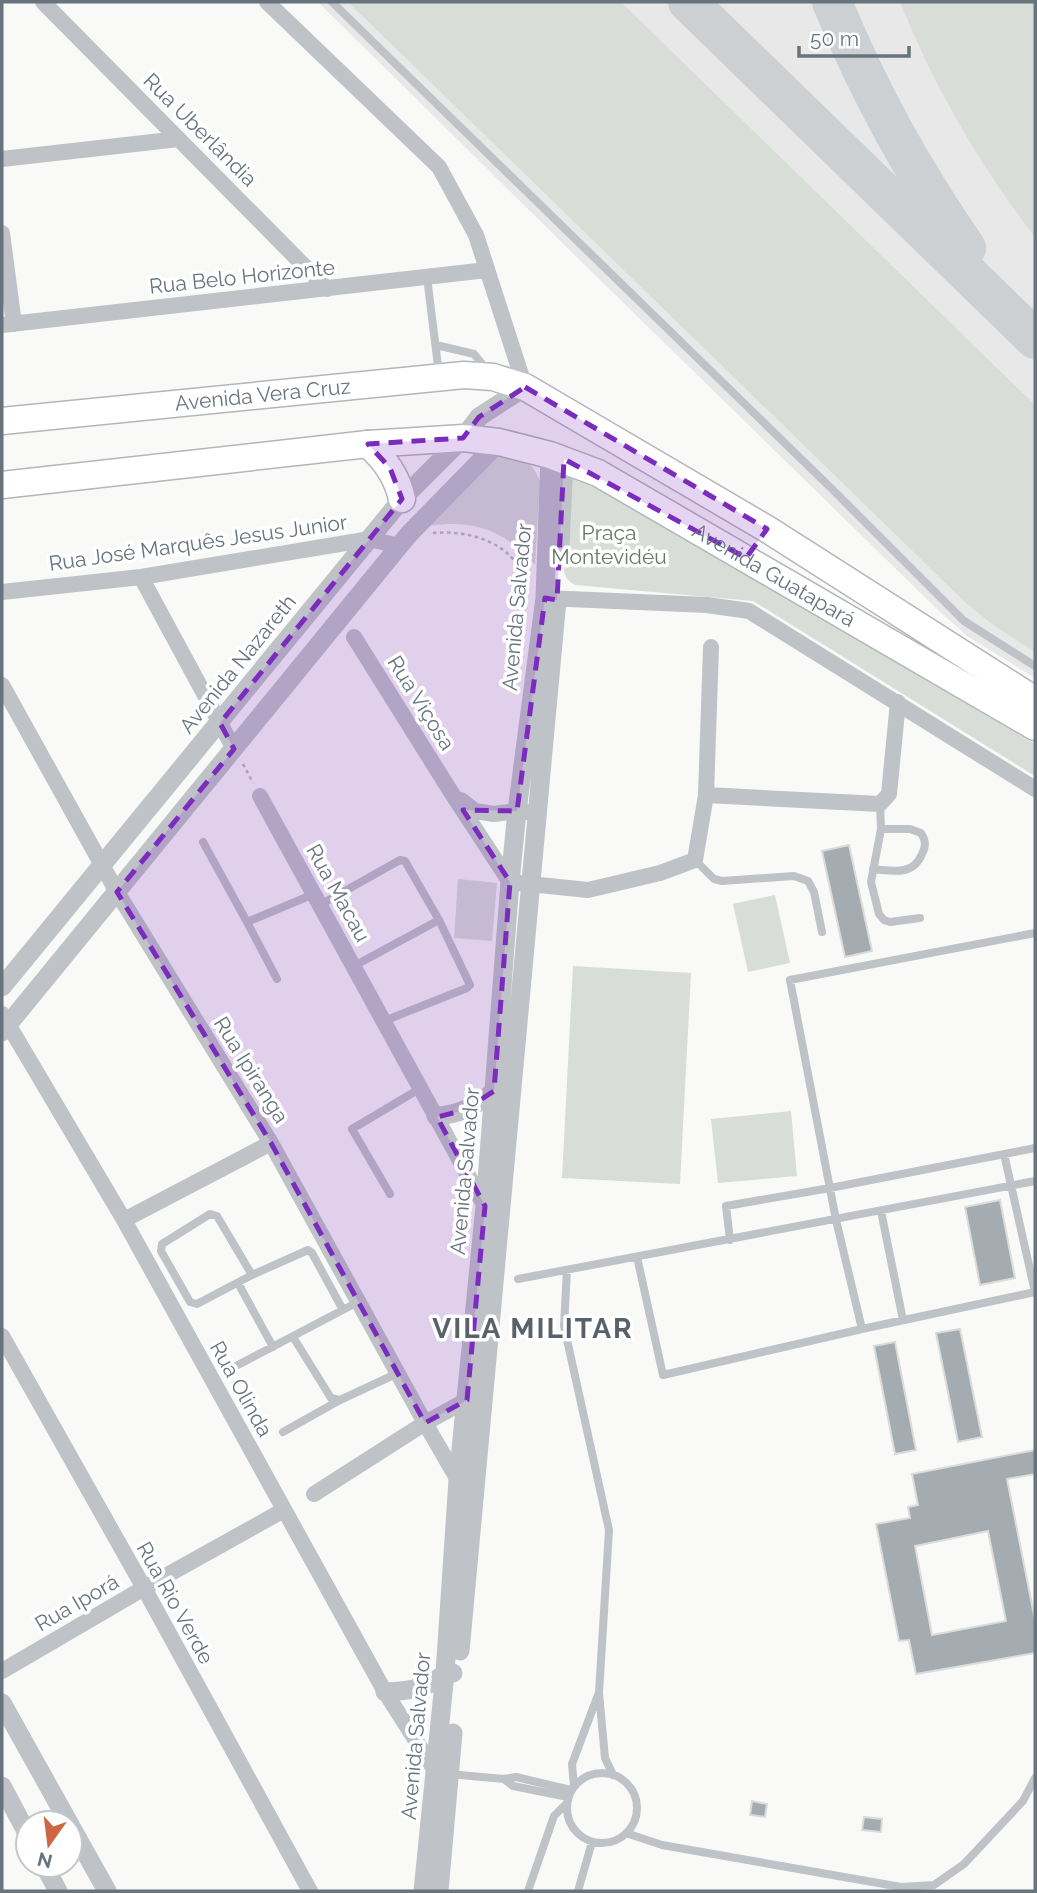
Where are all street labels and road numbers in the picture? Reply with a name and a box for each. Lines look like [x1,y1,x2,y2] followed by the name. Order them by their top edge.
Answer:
[139,68,262,191] street label: Rua Uberlândia
[148,254,336,299] street label: Rua Belo Horizonte
[174,373,352,416] street label: Avenida Vera Cruz
[47,509,349,576] street label: Rua José Marquês Jesus Junior
[688,518,860,632] street label: Avenida Guatapará
[497,521,536,692] street label: Avenida Salvador
[174,589,301,738] street label: Avenida Nazareth
[383,651,460,755] street label: Rua Viçosa
[301,839,376,946] street label: Rua Macau
[209,1012,294,1128] street label: Rua Ipiranga
[445,1085,484,1256] street label: Avenida Salvador
[205,1336,278,1441] street label: Rua Olinda
[132,1537,219,1668] street label: Rua Rio Verde
[31,1569,123,1636] street label: Rua Iporá
[396,1650,435,1821] street label: Avenida Salvador

